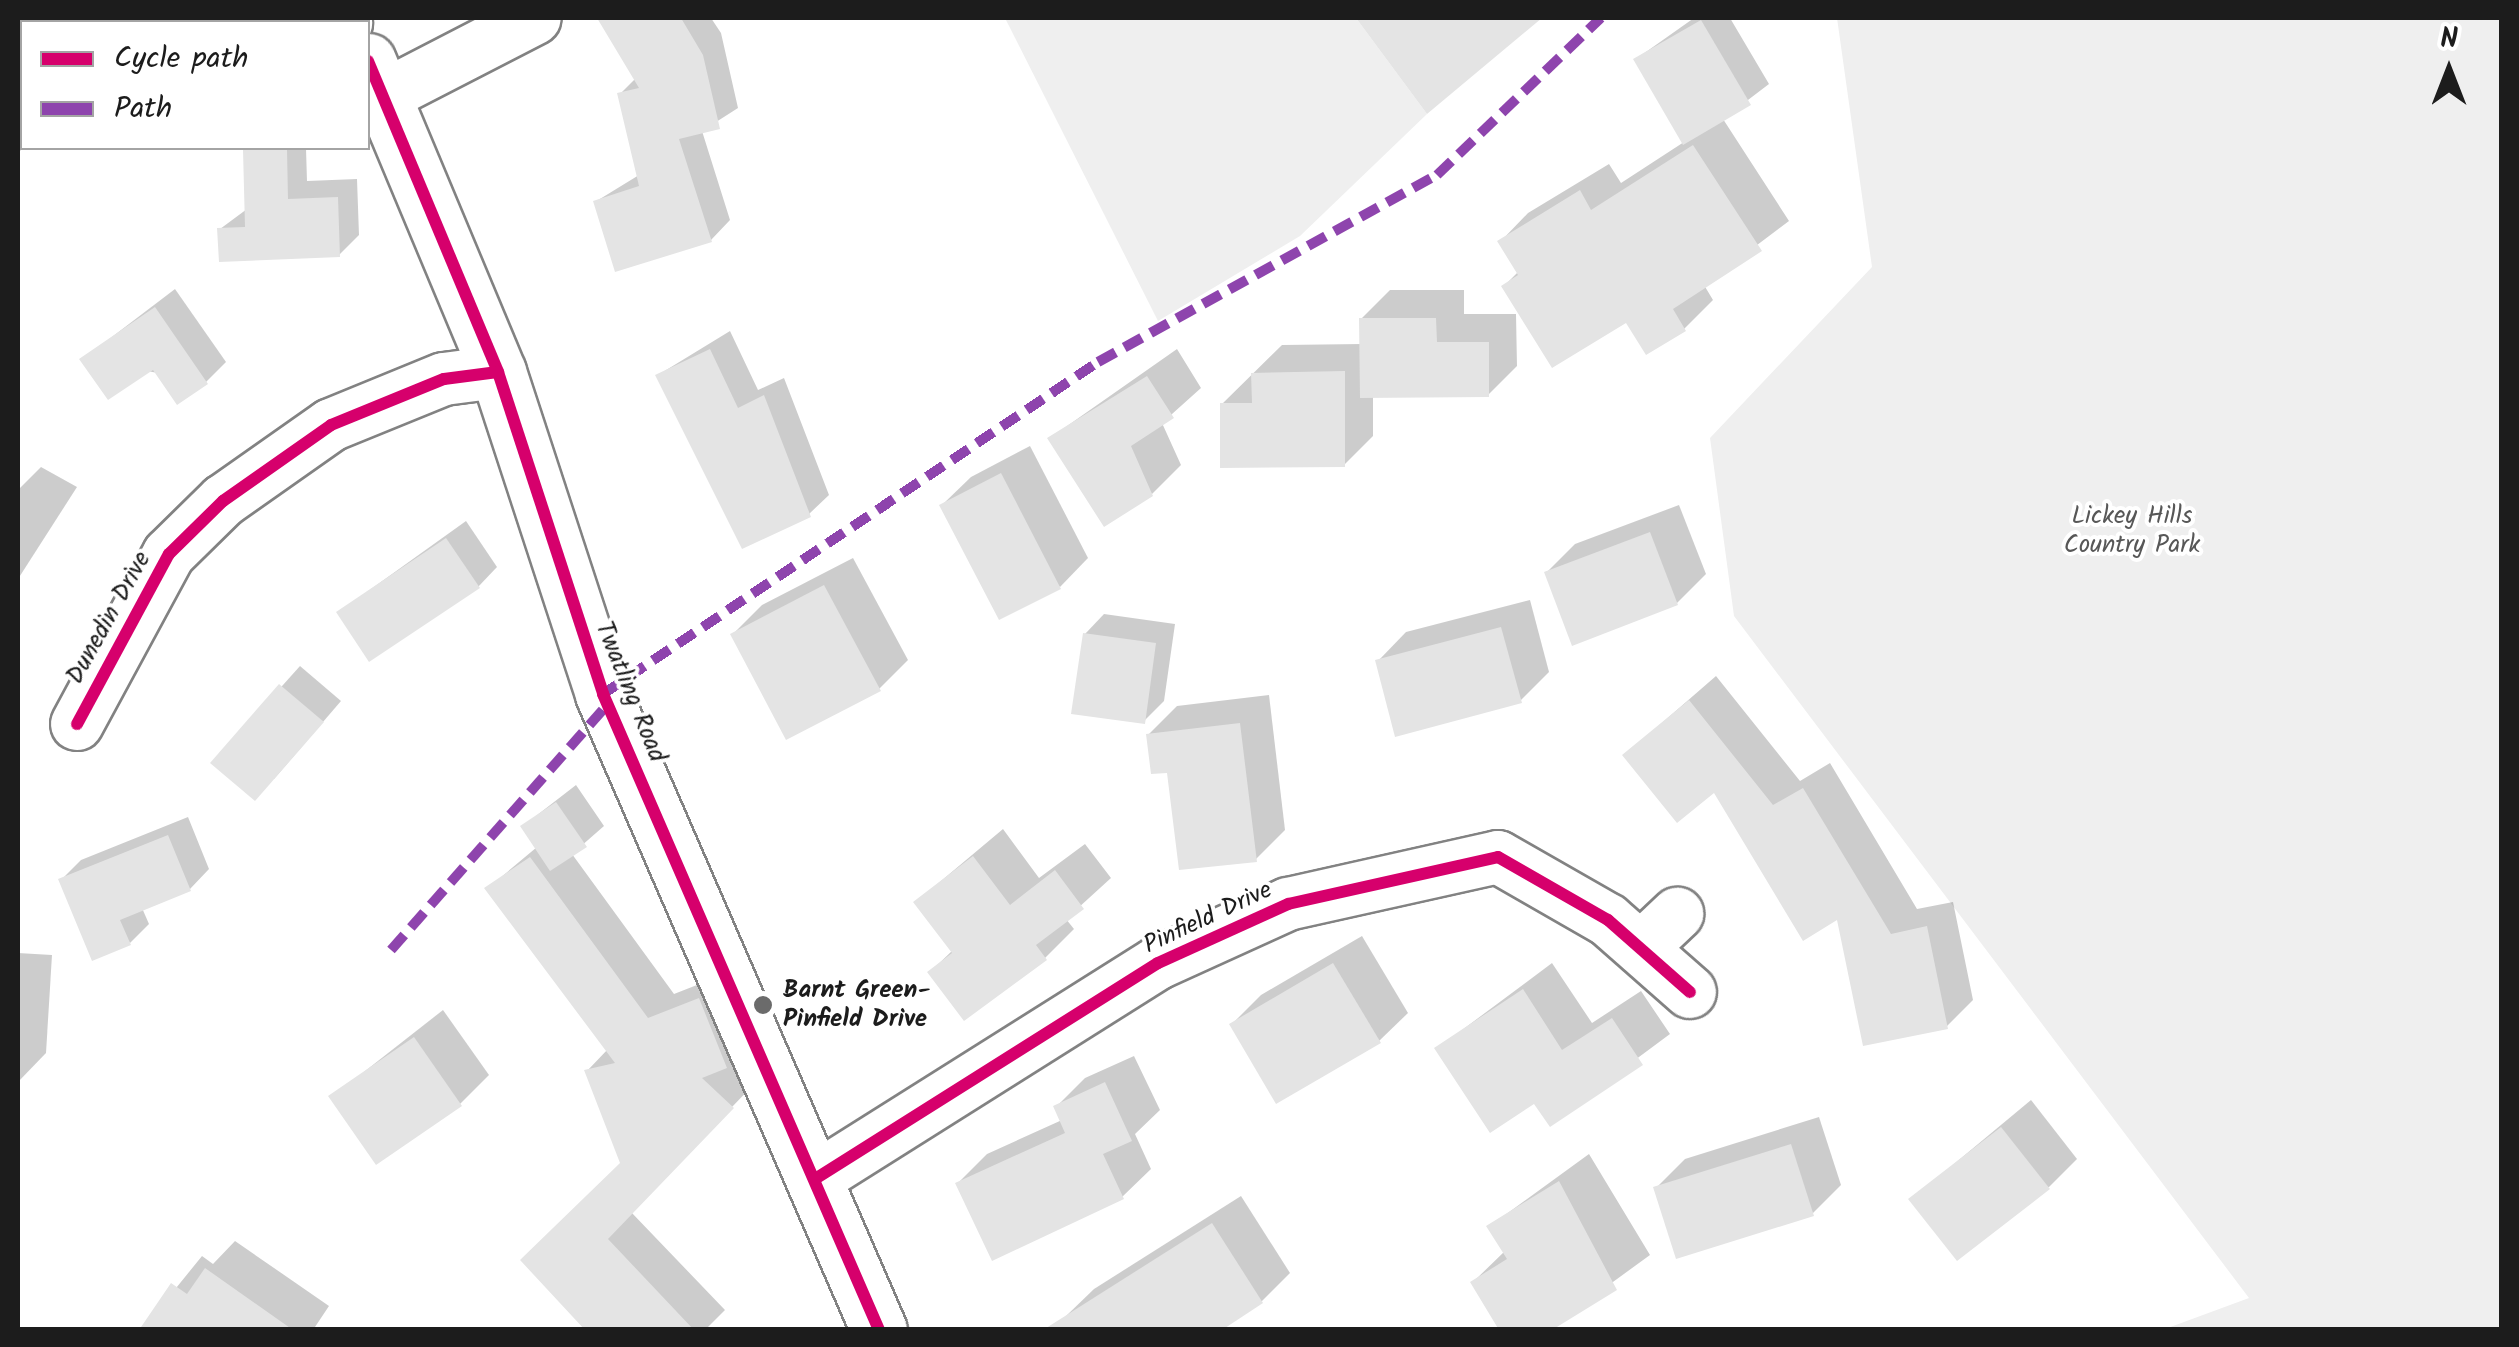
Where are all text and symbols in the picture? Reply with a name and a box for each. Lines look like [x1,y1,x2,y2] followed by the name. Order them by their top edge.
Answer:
[2440,17,2458,62] text: N
[20,20,370,150] legend
[2399,20,2499,120] north arrow
[114,35,248,83] text: Cycle path
[114,85,172,133] text: Path
[2064,502,2200,561] park label: Lickey Hills Country Park
[60,547,158,689] street label: Dunedin Drive
[588,617,672,767] street label: Twatling Road
[1139,875,1277,961] street label: Pinfield Drive
[783,976,931,1035] place label: Barnt Green- Pinfield Drive
[752,994,774,1016] marker: Barnt Green- Pinfield Drive

